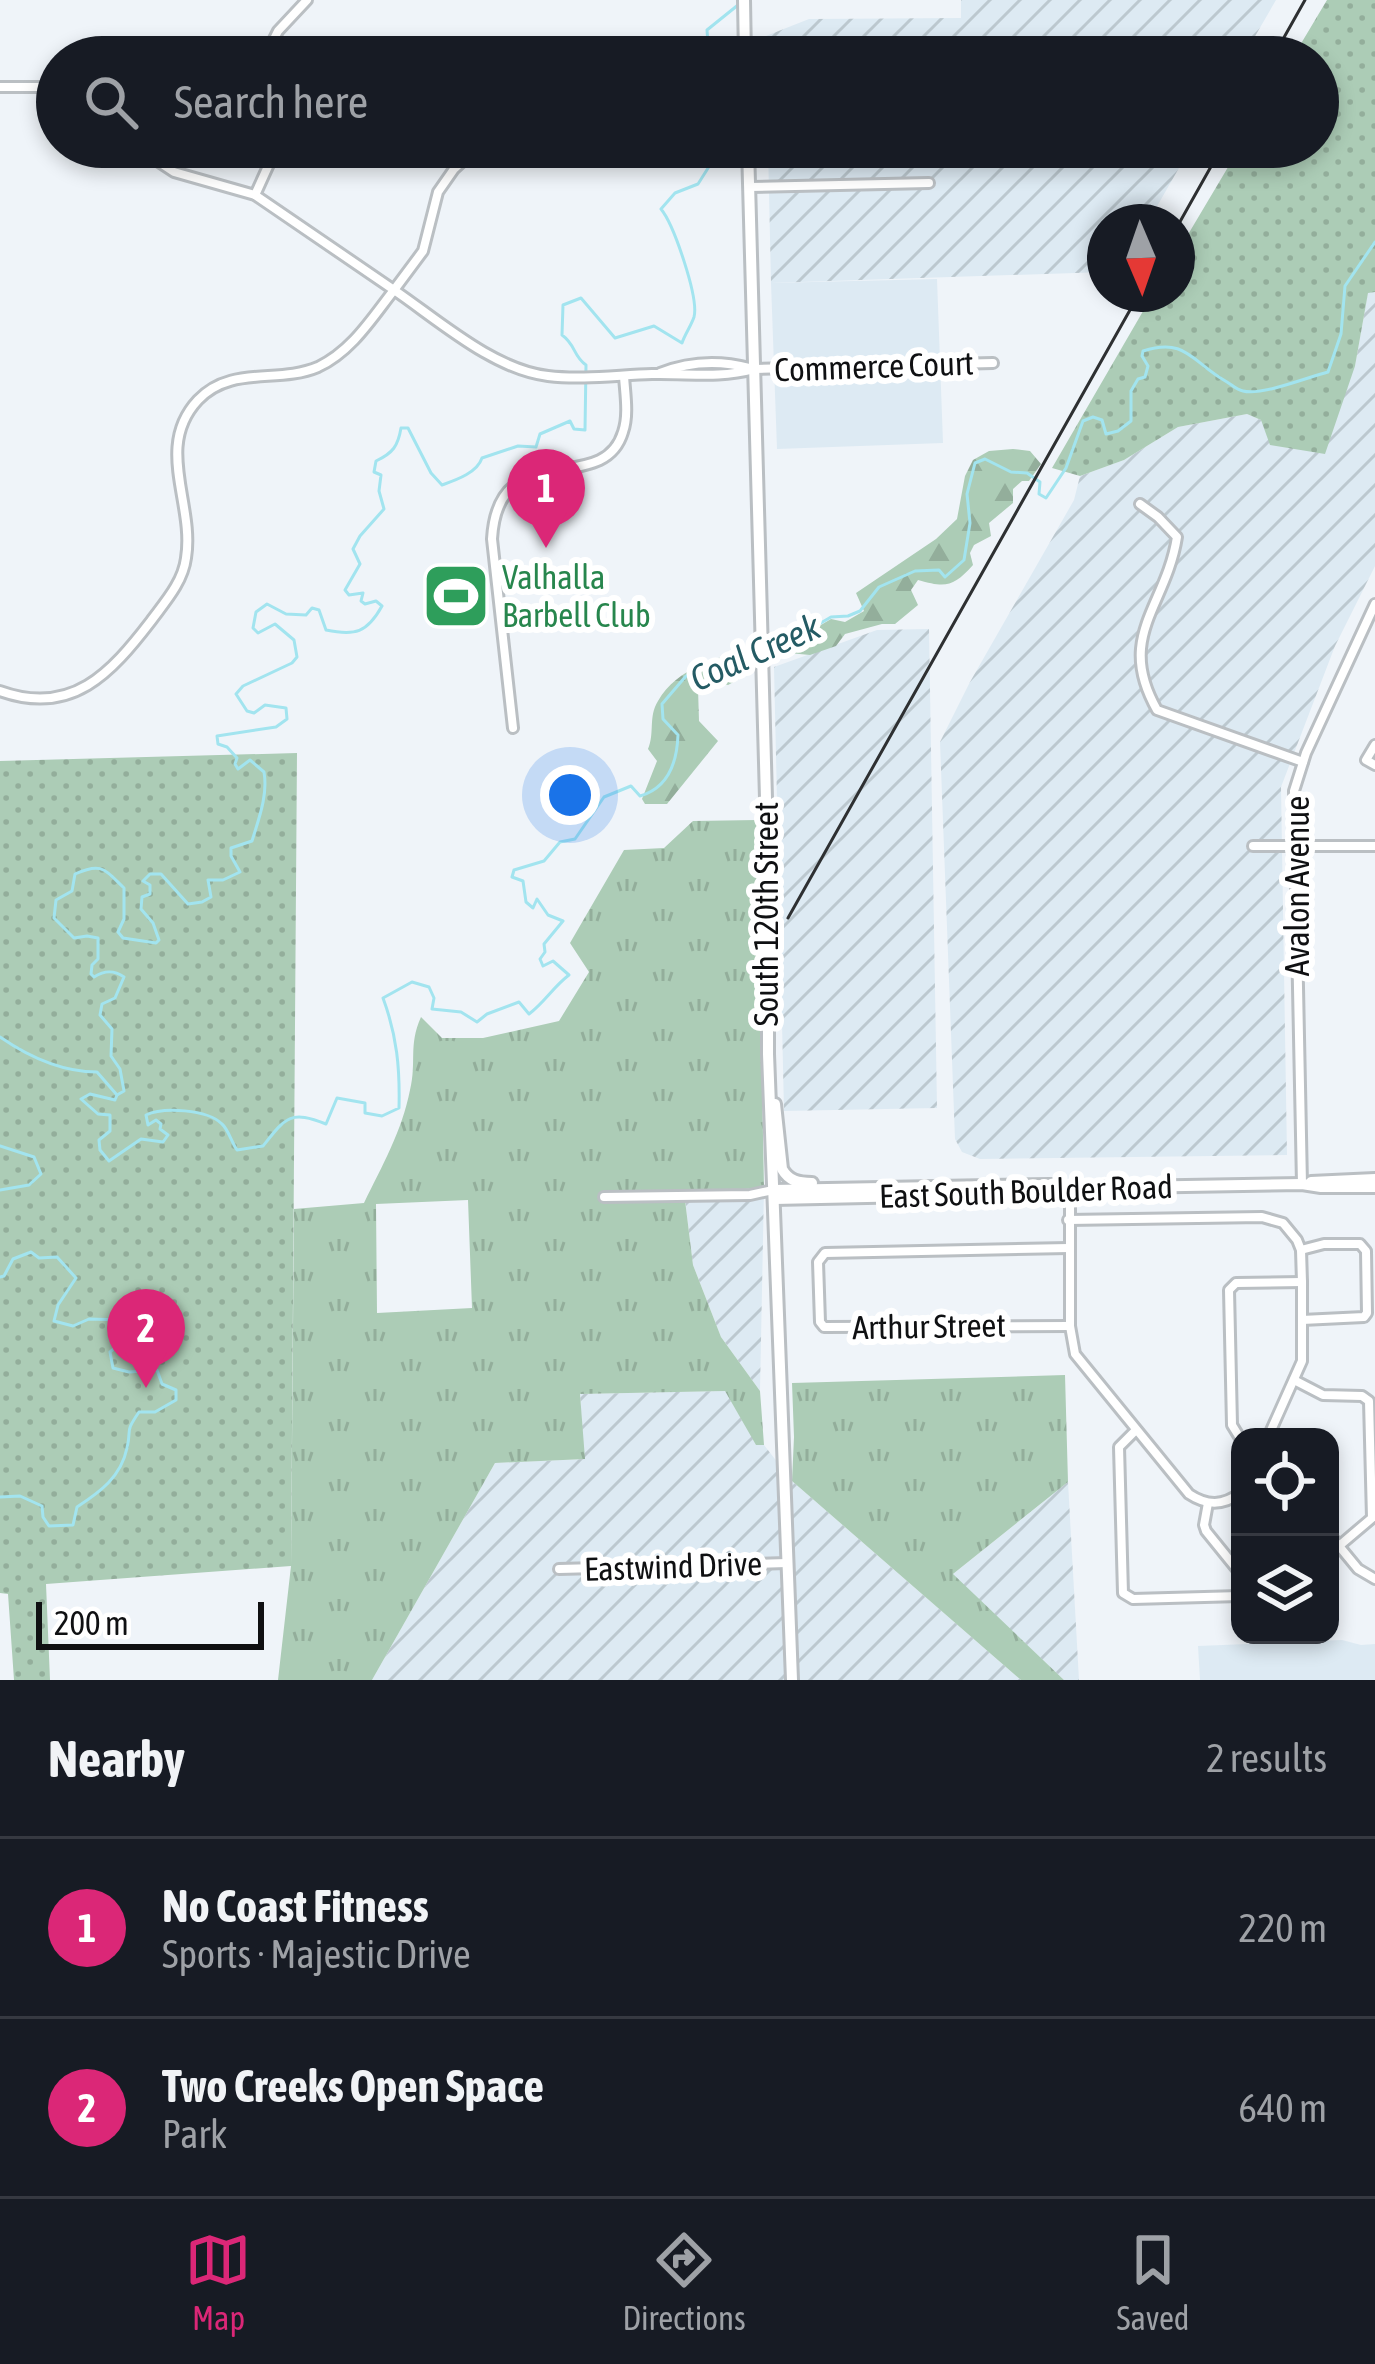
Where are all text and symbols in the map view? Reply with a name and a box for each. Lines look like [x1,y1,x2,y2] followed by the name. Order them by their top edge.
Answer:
[36,36,1339,168] search box
[78,69,144,135] icon: search
[174,76,368,128] text: Search here
[1087,204,1195,312] north arrow
[774,344,974,388] street label: Commerce Court
[507,449,585,548] pin: 1
[502,558,651,634] place label: Valhalla Barbell Club
[421,561,491,631] sports icon: Valhalla Barbell Club
[683,604,828,699] water label: Coal Creek
[540,765,600,825] your location
[1278,796,1316,976] street label: Avalon Avenue
[747,802,785,1026] street label: South 120th Street
[879,1167,1173,1215] street label: East South Boulder Road
[107,1289,185,1388] pin: 2
[852,1306,1006,1346] street label: Arthur Street
[1231,1428,1339,1644] map controls
[1231,1428,1339,1536] button: locate
[1231,1536,1339,1644] button: layers
[583,1544,763,1588] street label: Eastwind Drive
[36,1596,264,1649] scale bar
[54,1604,129,1642] text: 200 m
[48,1729,185,1788] text: Nearby
[1206,1736,1327,1780] text: 2 results
[162,1880,429,1932] text: No Coast Fitness
[78,1906,96,1950] text: 1
[1239,1906,1327,1950] text: 220 m
[162,1932,471,1976] text: Sports · Majestic Drive
[162,2060,544,2112] text: Two Creeks Open Space
[78,2086,96,2130] text: 2
[1239,2086,1327,2130] text: 640 m
[162,2112,227,2156] text: Park
[185,2227,251,2337] tab: Map
[622,2227,746,2337] tab: Directions
[1117,2227,1189,2337] tab: Saved

